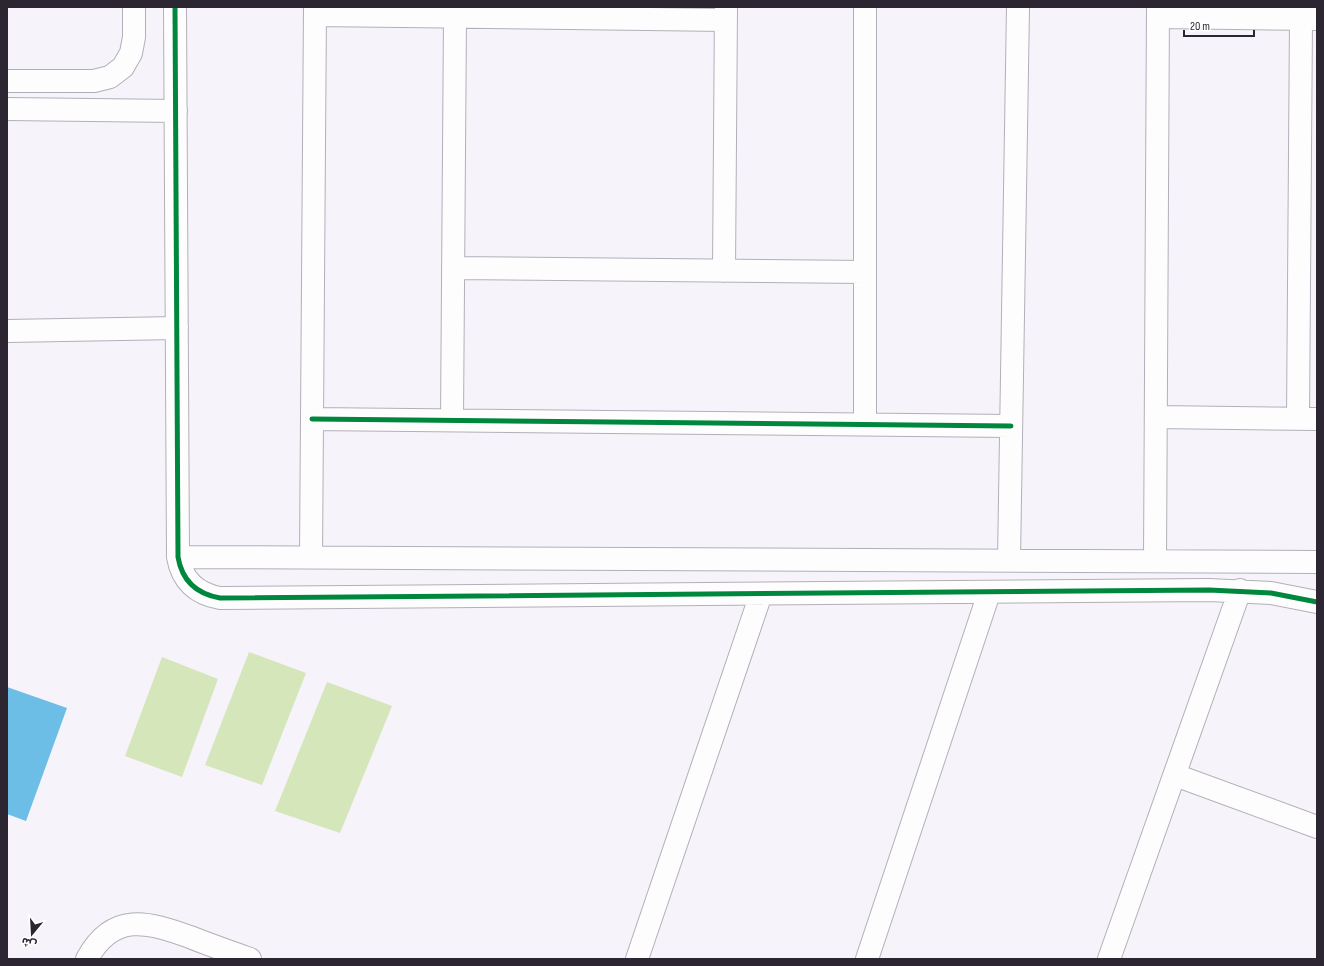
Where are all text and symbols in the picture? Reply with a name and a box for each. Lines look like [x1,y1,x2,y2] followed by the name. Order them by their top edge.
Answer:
[1184,12,1254,38] scale bar
[1190,19,1210,34] text: 20 m
[12,914,52,954] north arrow
[20,935,38,952] text: ش

